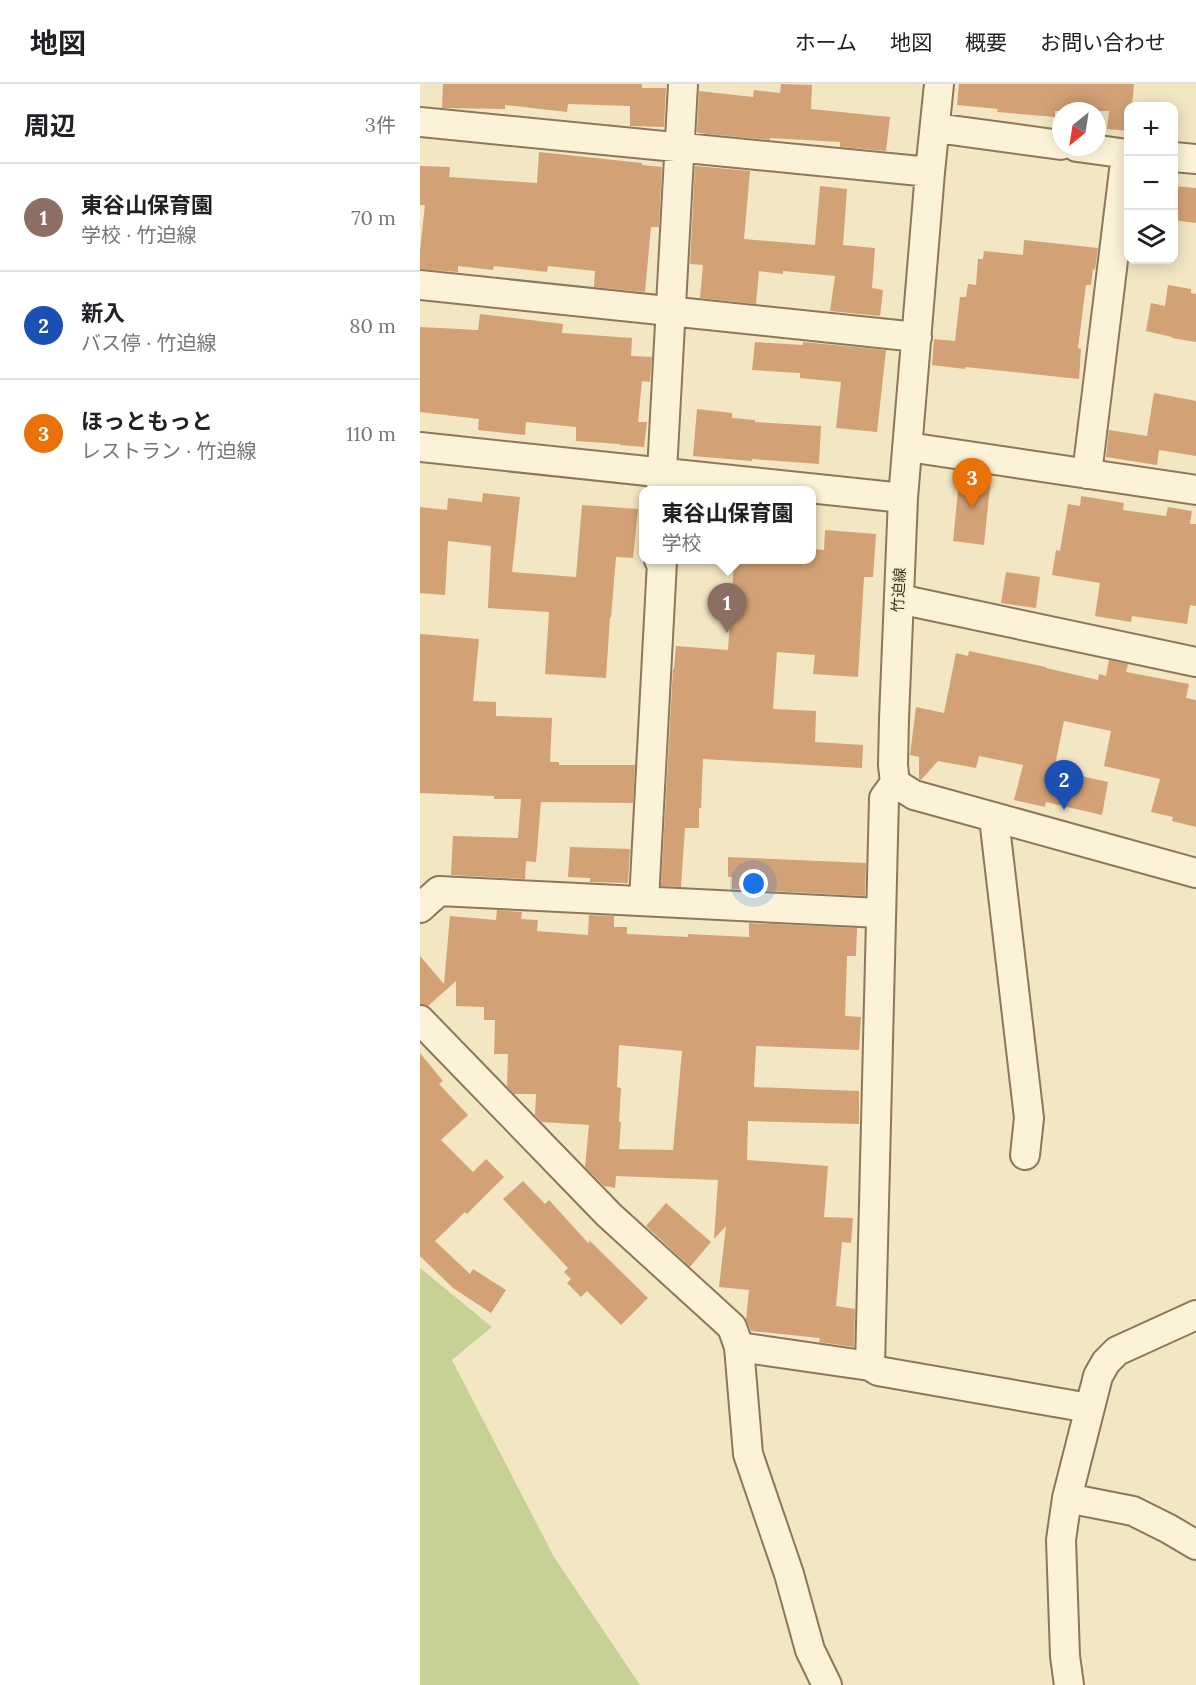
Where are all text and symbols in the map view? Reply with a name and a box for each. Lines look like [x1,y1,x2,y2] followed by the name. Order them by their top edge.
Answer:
[30,25,86,61] text: 地図
[795,29,857,56] text: ホーム
[890,29,932,56] text: 地図
[965,29,1007,56] text: 概要
[1040,29,1166,56] text: お問い合わせ
[1052,102,1106,156] north arrow
[1124,102,1178,264] map controls
[1124,102,1178,156] button: +
[24,109,76,142] text: 周辺
[365,112,396,137] text: 3件
[1124,156,1178,210] button: −
[81,191,213,219] text: 東谷山保育園
[39,205,48,230] text: 1
[351,205,396,230] text: 70 m
[1124,210,1178,264] button: layers
[81,222,197,247] text: 学校 · 竹迫線
[81,299,125,327] text: 新入
[38,313,49,338] text: 2
[349,313,396,338] text: 80 m
[81,330,217,355] text: バス停 · 竹迫線
[81,407,213,435] text: ほっともっと
[38,421,49,446] text: 3
[346,421,396,446] text: 110 m
[81,438,257,463] text: レストラン · 竹迫線
[952,458,992,508] pin: 3
[639,486,816,564] popup
[661,499,794,527] text: 東谷山保育園
[661,530,701,555] text: 学校
[888,567,909,613] street label: 竹迫線
[708,584,746,633] pin: 1
[1044,760,1084,810] pin: 2
[739,869,768,898] your location

